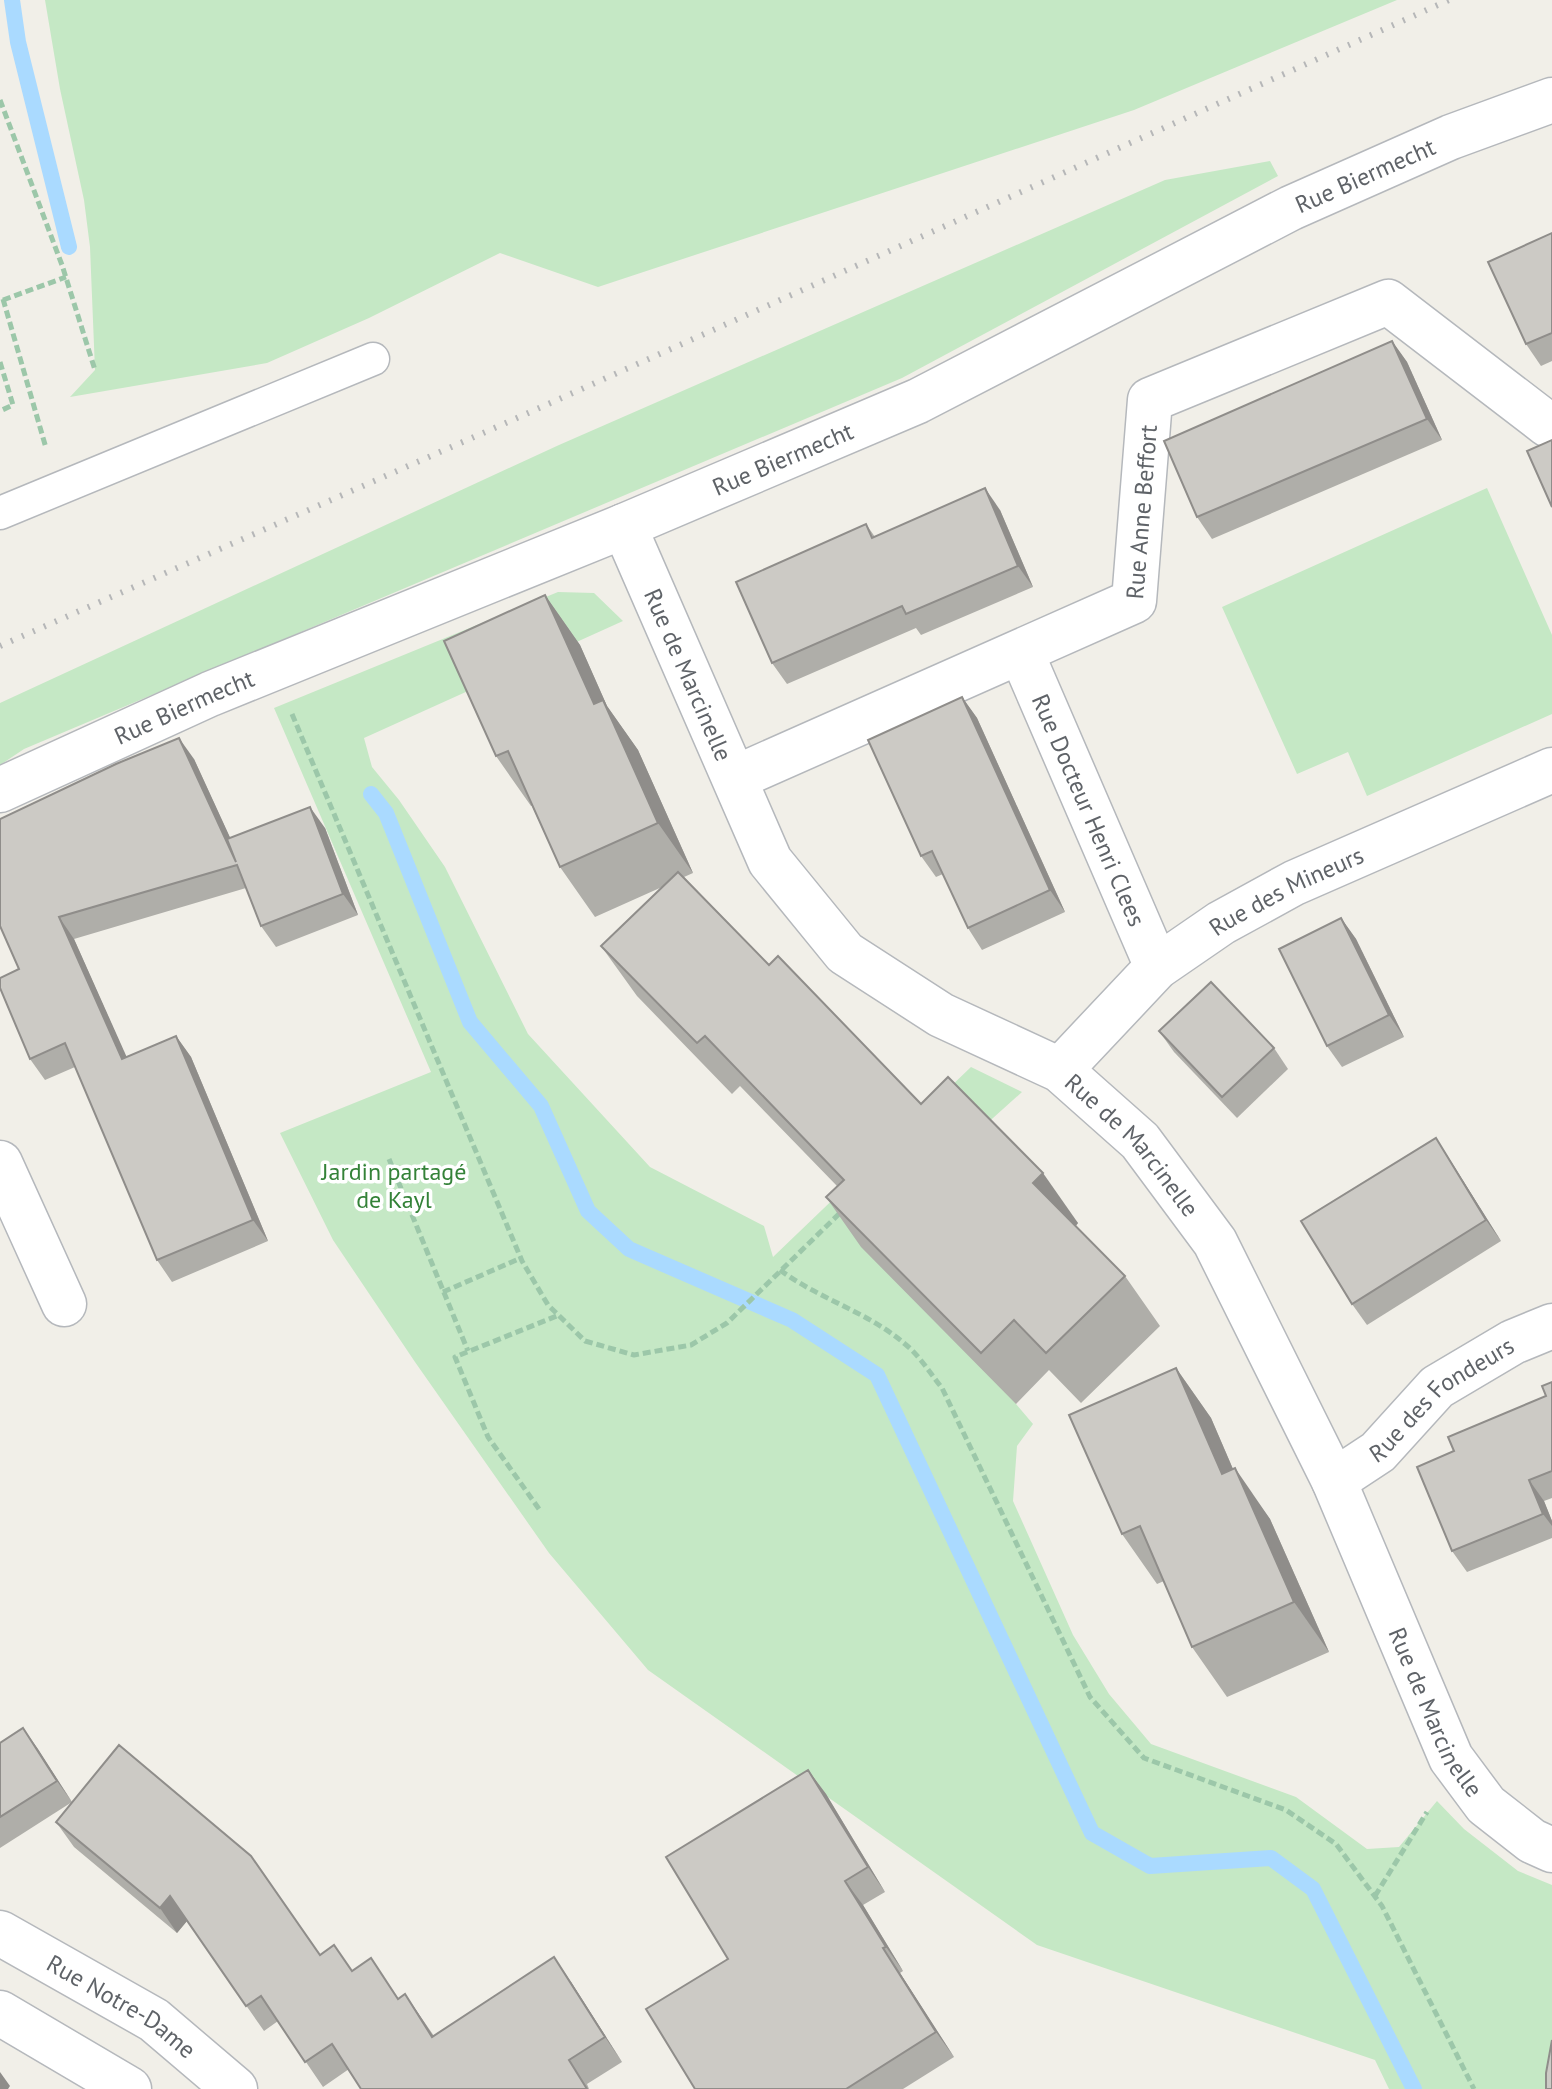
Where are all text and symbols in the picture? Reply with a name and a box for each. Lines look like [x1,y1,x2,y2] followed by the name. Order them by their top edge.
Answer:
[1290,131,1440,220] street label: Rue Biermecht
[707,415,858,502] street label: Rue Biermecht
[1119,423,1163,600] street label: Rue Anne Beffort
[638,583,740,766] street label: Rue de Marcinelle
[109,662,259,751] street label: Rue Biermecht
[1025,689,1153,931] street label: Rue Docteur Henri Clees
[1203,839,1368,942] street label: Rue des Mineurs
[1059,1066,1206,1223] street label: Rue de Marcinelle
[321,1156,466,1215] park label: Jardin partagé de Kayl
[1363,1330,1519,1469] street label: Rue des Fondeurs
[1382,1623,1490,1803] street label: Rue de Marcinelle
[42,1947,203,2065] street label: Rue Notre-Dame

